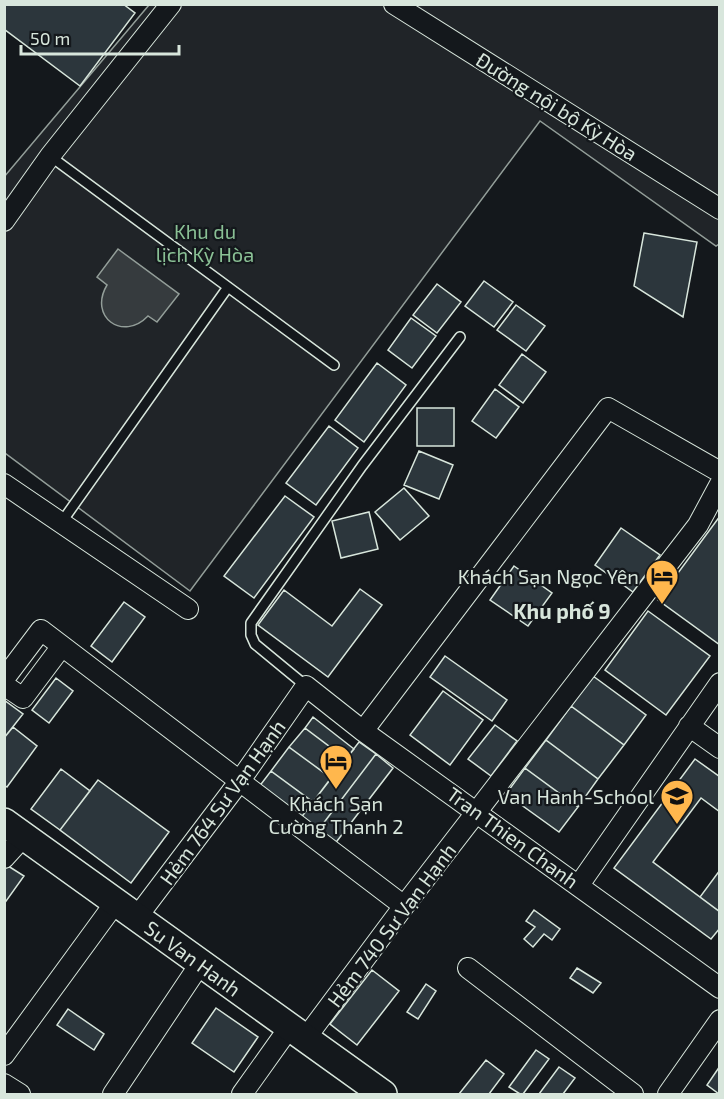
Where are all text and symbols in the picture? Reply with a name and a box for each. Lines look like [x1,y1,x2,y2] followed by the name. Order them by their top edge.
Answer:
[21,18,178,56] scale bar
[30,27,70,49] text: 50 m
[472,47,642,165] street label: Đường nội bộ Kỳ Hòa
[156,219,254,266] park label: Khu du lịch Kỳ Hòa
[644,558,680,605] hotel icon: Khách Sạn Ngọc Yên
[458,564,639,588] place label: Khách Sạn Ngọc Yên
[513,598,611,623] district label: Khu phố 9
[154,715,290,889] street label: Hẻm 764 Sư Vạn Hạnh
[318,743,354,790] hotel icon: Khách Sạn Cường Thanh 2
[659,778,695,825] school or university icon: Van Hanh-School
[443,781,583,893] street label: Tran Thien Chanh
[498,784,654,808] place label: Van Hanh-School
[269,791,403,838] place label: Khách Sạn Cường Thanh 2
[322,839,460,1011] street label: Hẻm 740 Sư Vạn Hạnh
[140,915,246,1001] street label: Su Van Hanh

